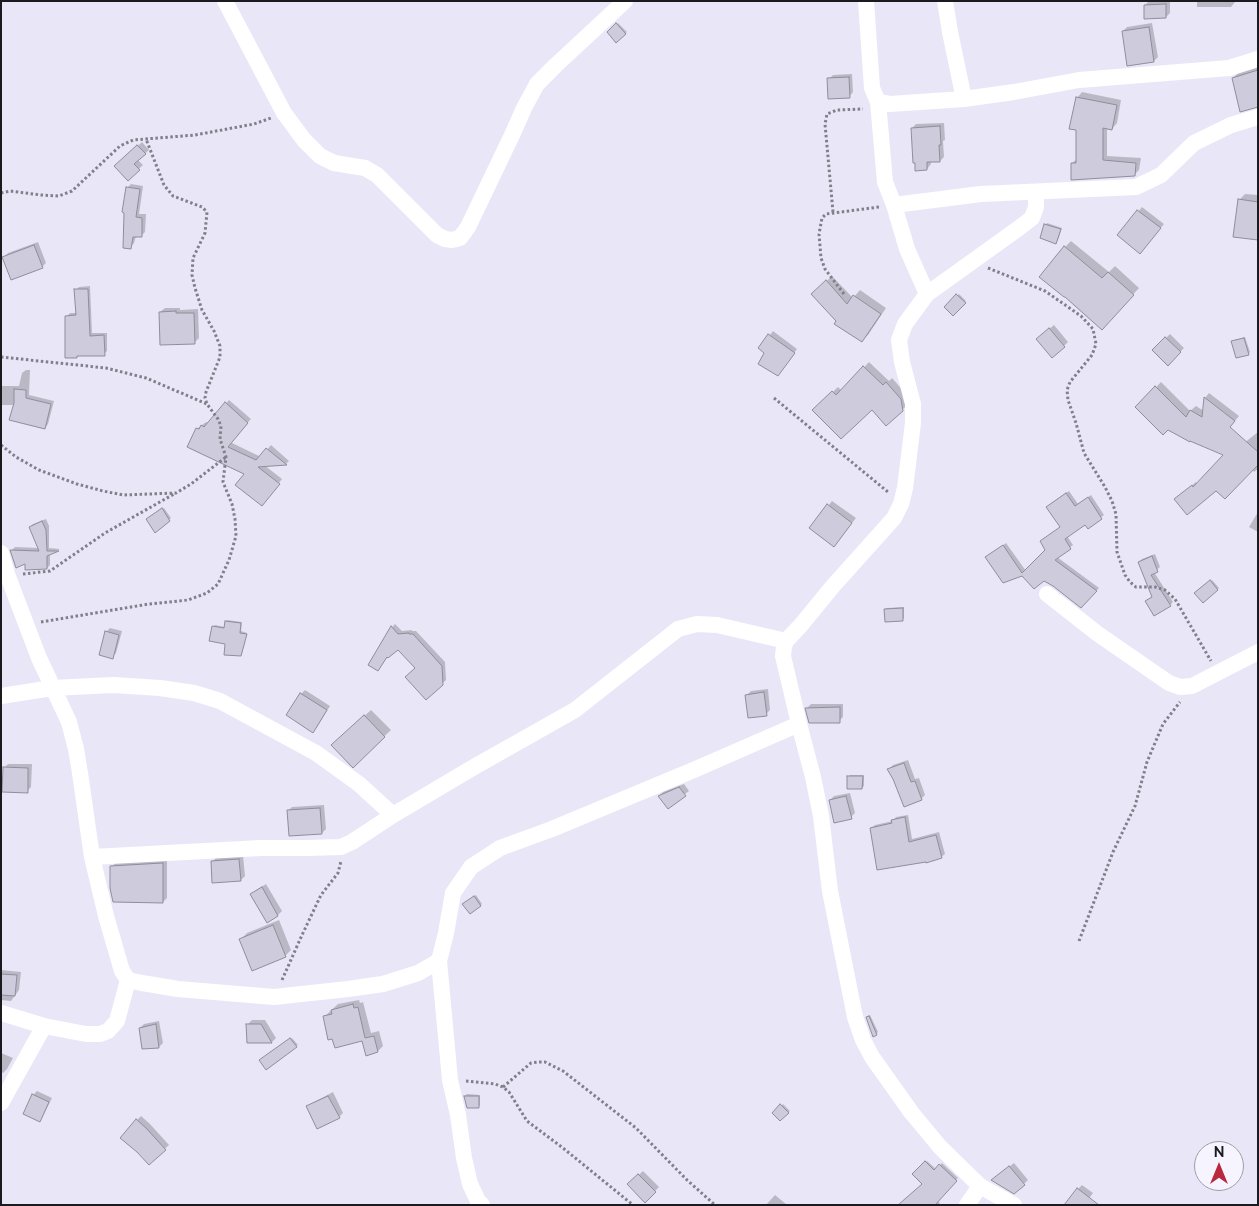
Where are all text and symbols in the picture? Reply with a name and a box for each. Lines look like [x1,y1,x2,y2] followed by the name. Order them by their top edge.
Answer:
[1194,1141,1244,1191] north arrow
[1214,1144,1224,1160] text: N

